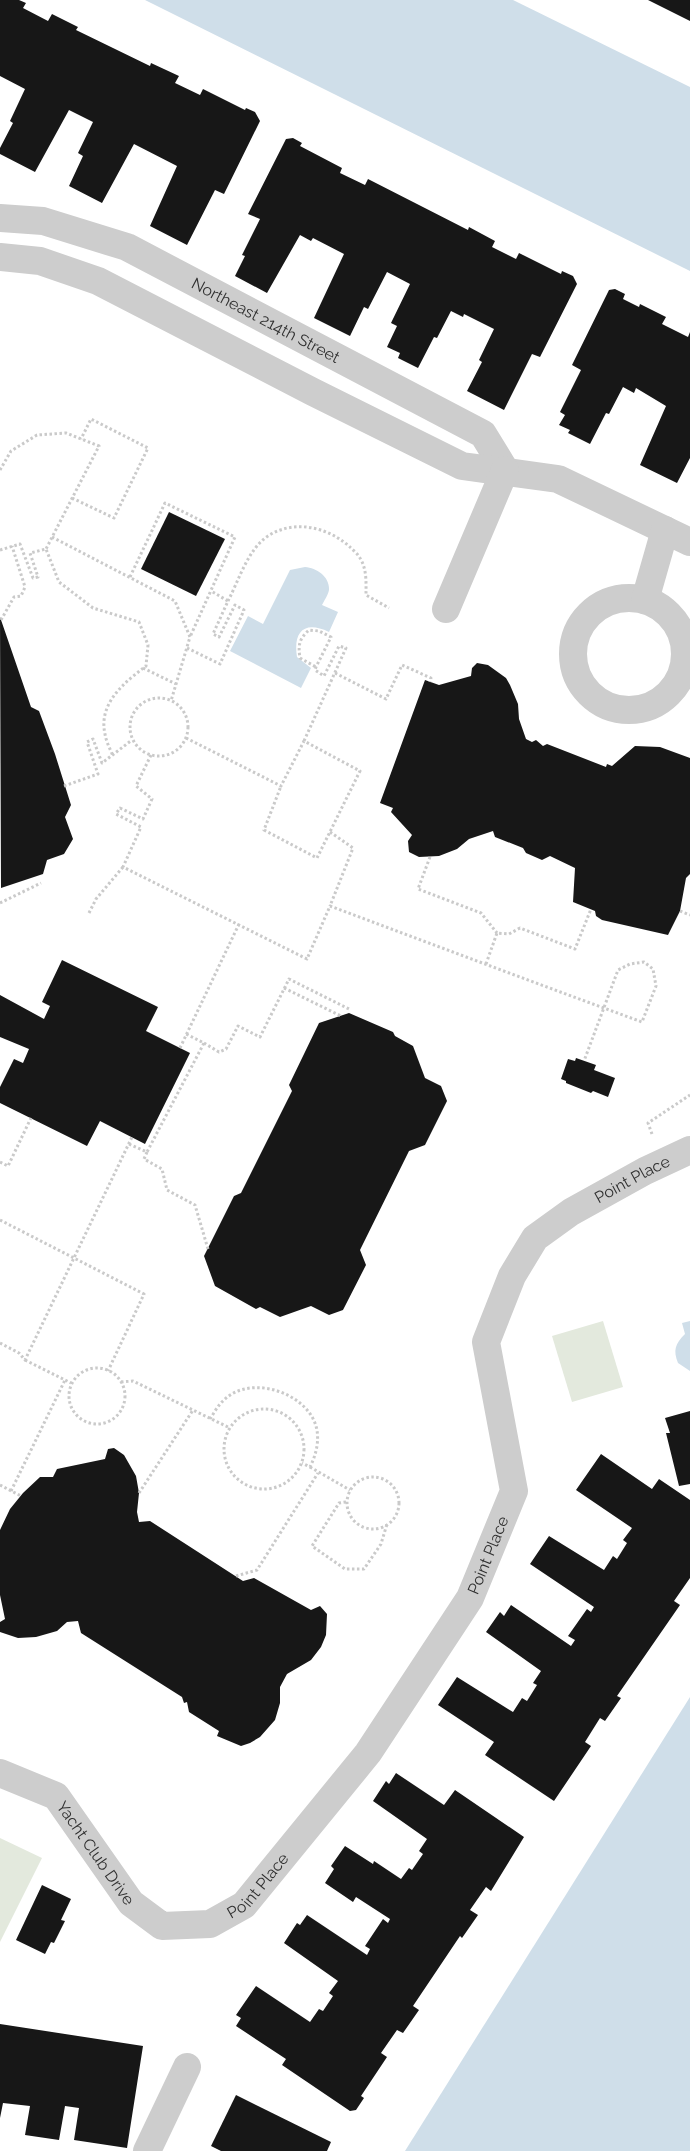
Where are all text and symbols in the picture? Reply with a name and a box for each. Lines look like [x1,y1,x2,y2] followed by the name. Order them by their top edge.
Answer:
[188,274,344,367] street label: Northeast 214th Street
[591,1152,673,1207] street label: Point Place
[464,1513,513,1597] street label: Point Place
[53,1798,138,1909] street label: Yacht Club Drive
[224,1849,293,1923] street label: Point Place

